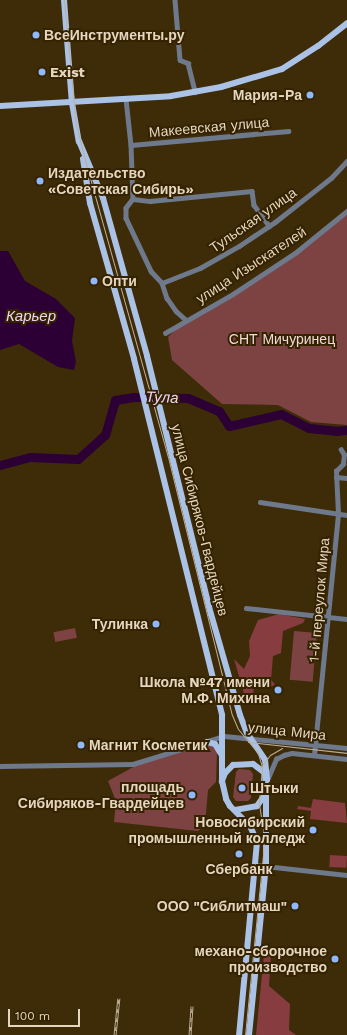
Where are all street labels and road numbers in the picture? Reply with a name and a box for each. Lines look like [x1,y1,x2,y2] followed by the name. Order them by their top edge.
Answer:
[148,113,270,141] street label: Макеевская улица
[206,184,300,256] street label: Тульская улица
[193,223,309,307] street label: улица Изыскателей
[168,422,232,618] street label: улица Сибиряков-Гвардейцев
[305,537,333,663] street label: 1-й переулок Мира
[247,719,327,743] street label: улица Мира

